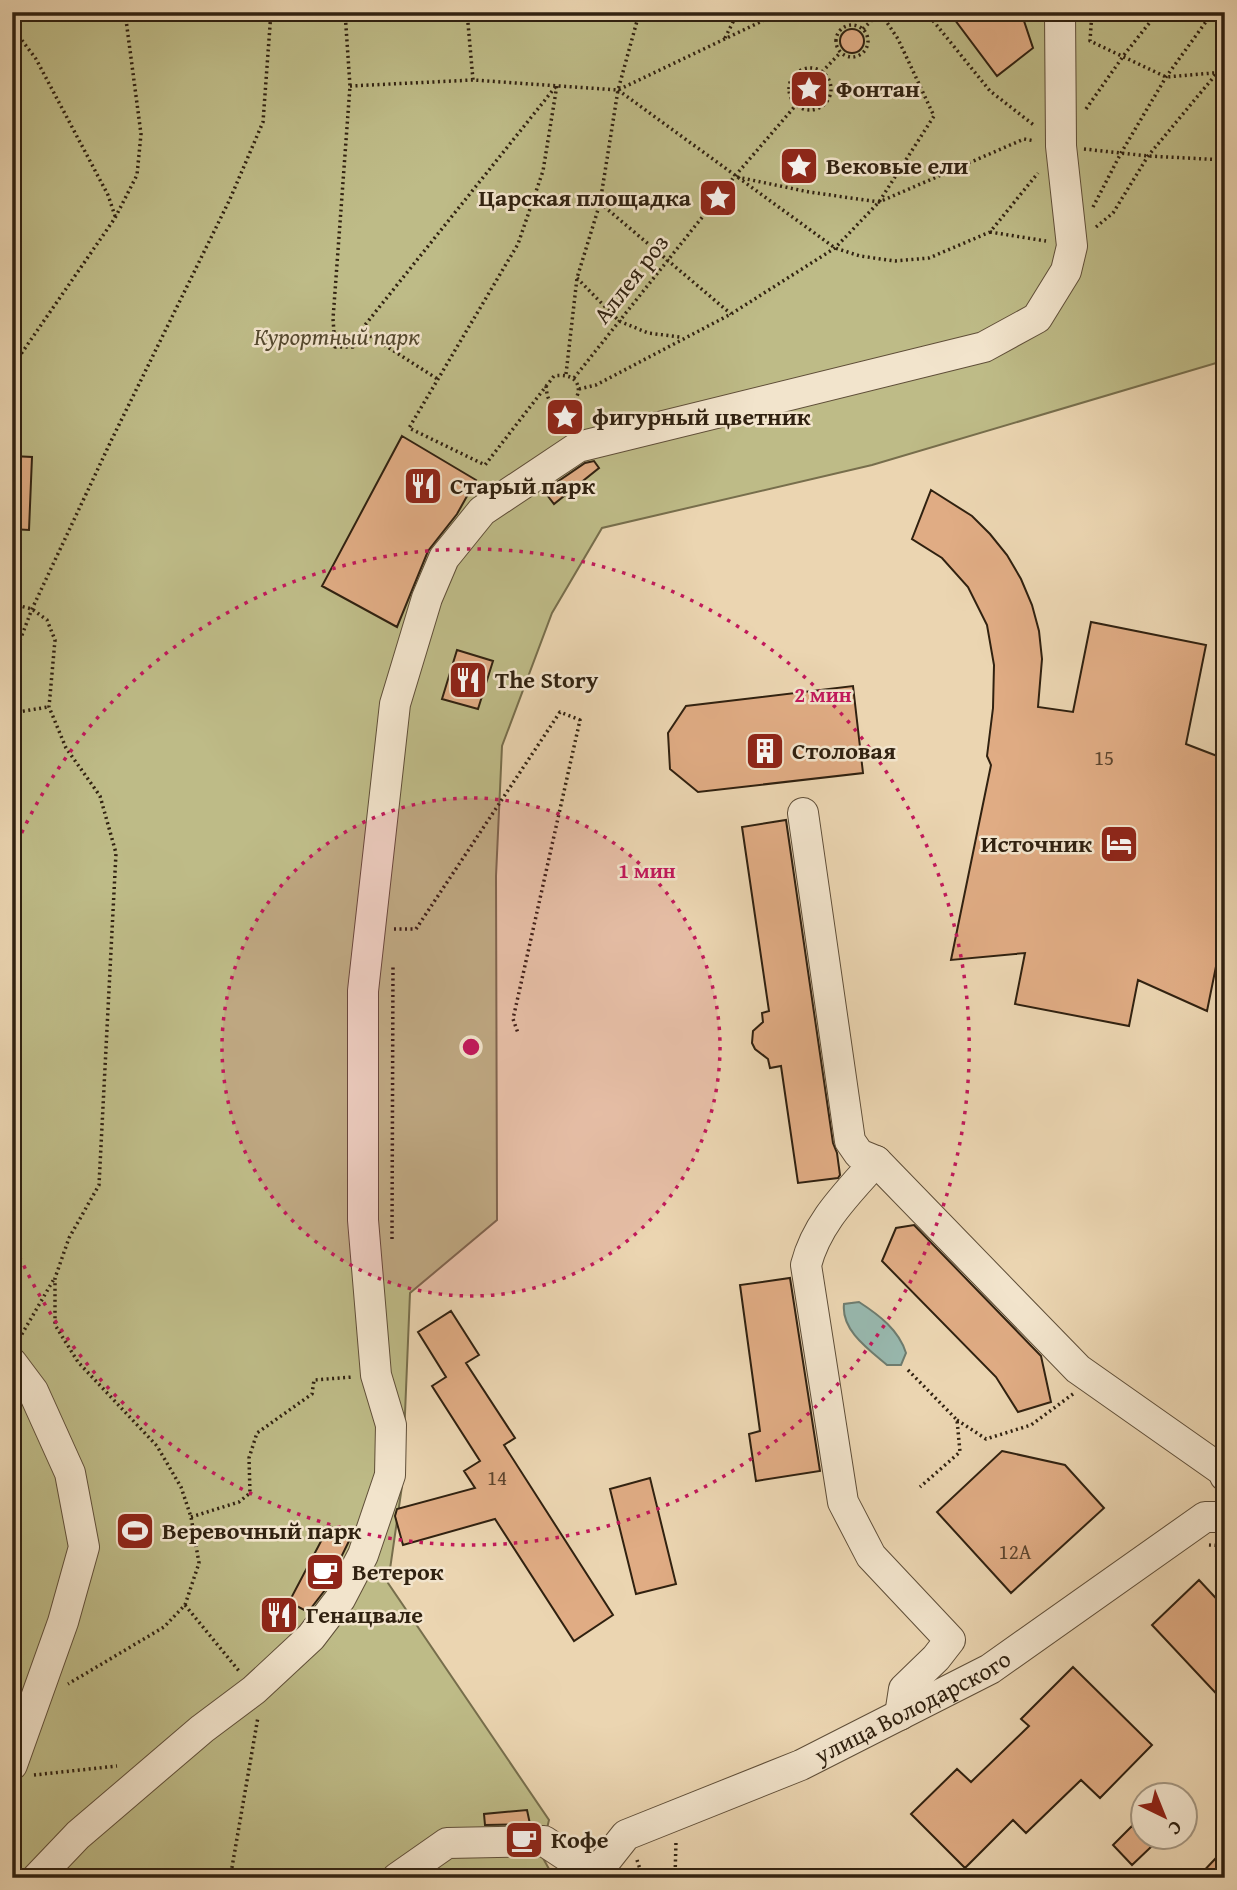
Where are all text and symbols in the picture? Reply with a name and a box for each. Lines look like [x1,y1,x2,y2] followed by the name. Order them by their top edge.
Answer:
[788,68,830,110] place icon: Фонтан
[836,71,920,106] place label: Фонтан
[778,145,820,187] place icon: Вековые ели
[826,148,968,183] place label: Вековые ели
[697,177,739,219] place icon: Царская площадка
[479,180,692,215] place label: Царская площадка
[584,226,677,331] street label: Аллея роз
[254,319,420,354] park label: Курортный парк
[544,396,586,438] place icon: фигурный цветник
[592,399,811,434] place label: фигурный цветник
[402,465,444,507] restaurant icon: Старый парк
[450,468,595,503] place label: Старый парк
[447,659,489,701] restaurant icon: The Story
[495,662,599,697] place label: The Story
[794,679,852,710] text: 2 мин
[744,730,786,772] building icon: Столовая
[792,733,896,768] place label: Столовая
[1094,742,1114,773] house number: 15
[1098,823,1140,865] hotel icon: Источник
[981,826,1092,861] place label: Источник
[618,855,676,886] text: 1 мин
[459,1035,483,1059] centre of rings
[487,1462,507,1493] house number: 14
[114,1510,156,1552] sports icon: Веревочный парк
[162,1513,361,1548] place label: Веревочный парк
[999,1536,1032,1567] house number: 12А
[304,1551,346,1593] cafe icon: Ветерок
[352,1554,444,1589] place label: Ветерок
[258,1594,300,1636] restaurant icon: Генацвале
[306,1597,423,1632] place label: Генацвале
[807,1642,1018,1773] street label: улица Володарского
[1128,1782,1198,1852] north arrow
[1162,1815,1189,1843] text: С
[503,1819,545,1861] cafe icon: Кофе
[551,1822,609,1857] place label: Кофе

